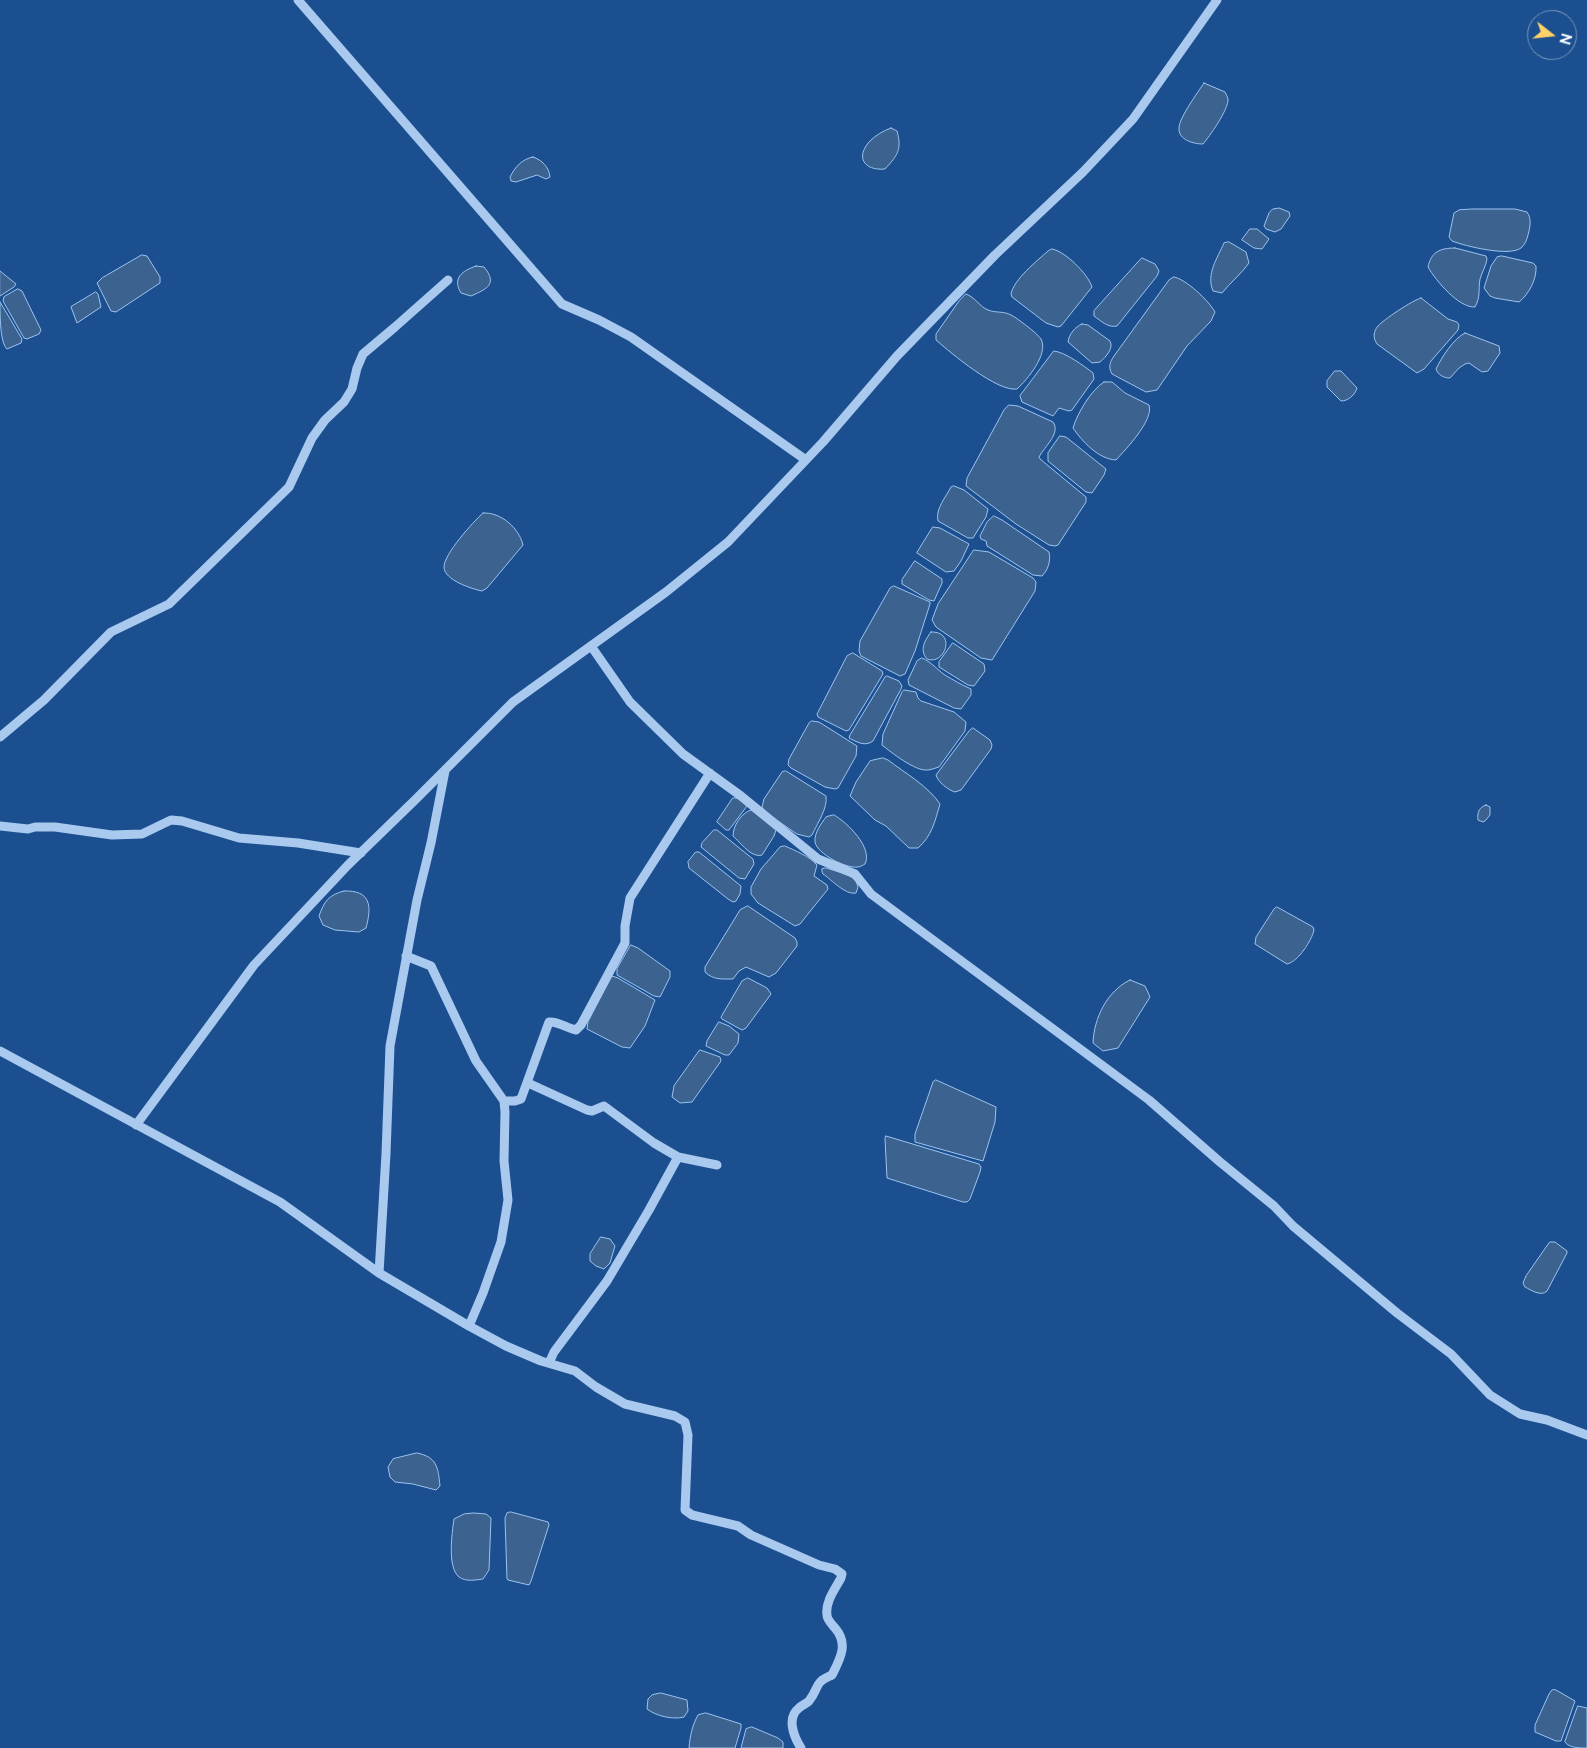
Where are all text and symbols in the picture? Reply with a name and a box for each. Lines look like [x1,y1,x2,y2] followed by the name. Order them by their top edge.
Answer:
[1527,10,1577,60] north arrow
[1556,32,1575,46] text: N

